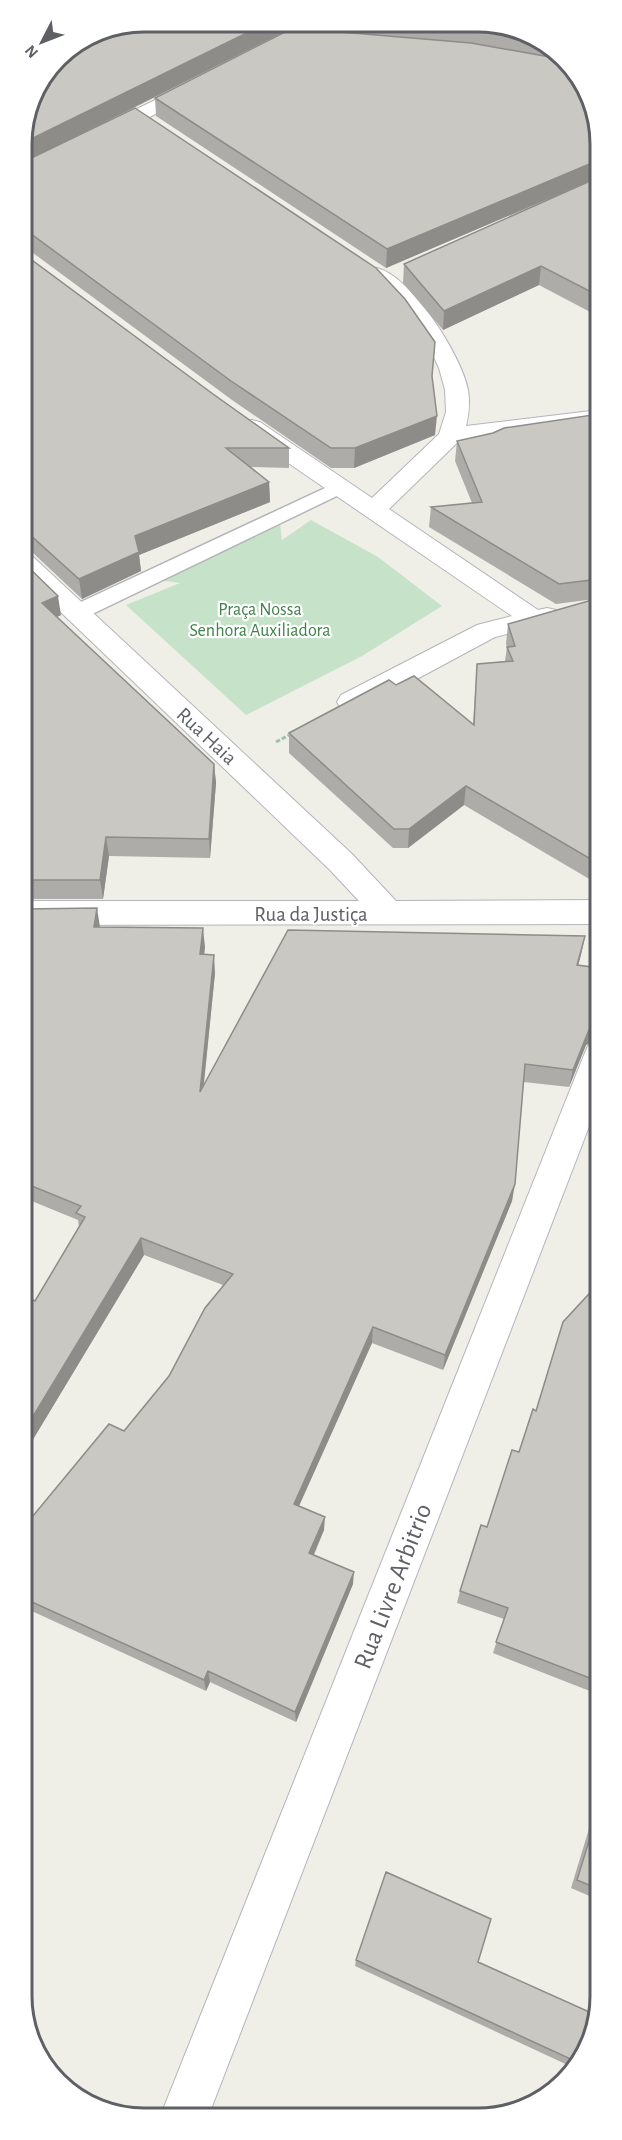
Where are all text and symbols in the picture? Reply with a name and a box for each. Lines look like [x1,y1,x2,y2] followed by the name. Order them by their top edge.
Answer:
[12,12,72,72] north arrow
[22,42,41,61] text: N
[189,601,331,640] park label: Praça Nossa Senhora Auxiliadora
[173,704,241,769] street label: Rua Haia
[254,904,368,925] street label: Rua da Justiça
[349,1500,436,1673] street label: Rua Livre Arbitrio

